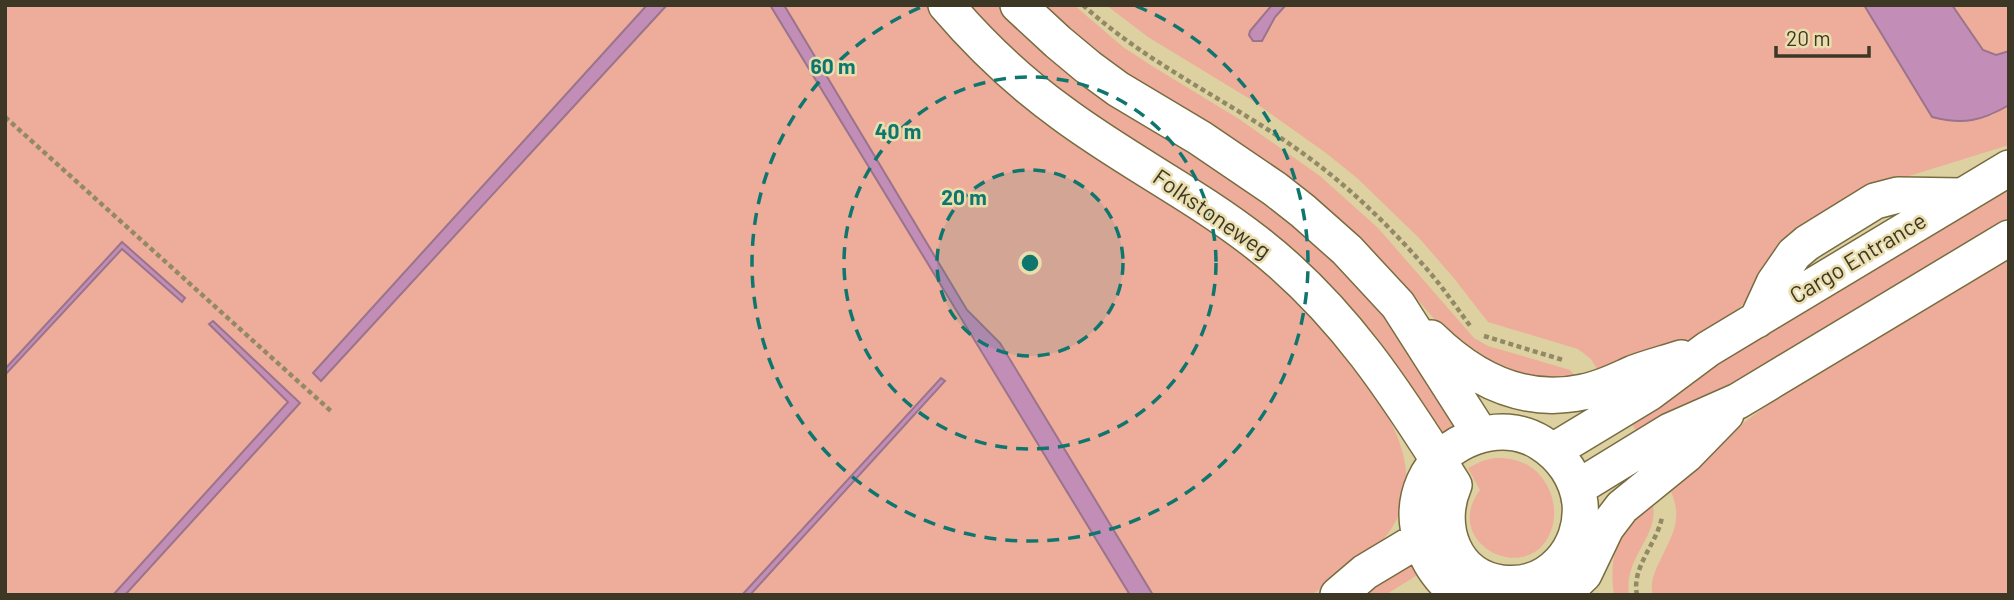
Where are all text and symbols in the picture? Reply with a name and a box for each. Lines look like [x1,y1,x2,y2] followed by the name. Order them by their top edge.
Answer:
[1776,14,1869,58] scale bar
[1786,25,1831,50] text: 20 m
[811,53,855,78] text: 60 m
[875,118,921,143] text: 40 m
[1148,162,1277,264] street label: Folkstoneweg
[941,184,987,209] text: 20 m
[1784,205,1931,309] street label: Cargo Entrance
[1018,251,1042,275] centre of rings

